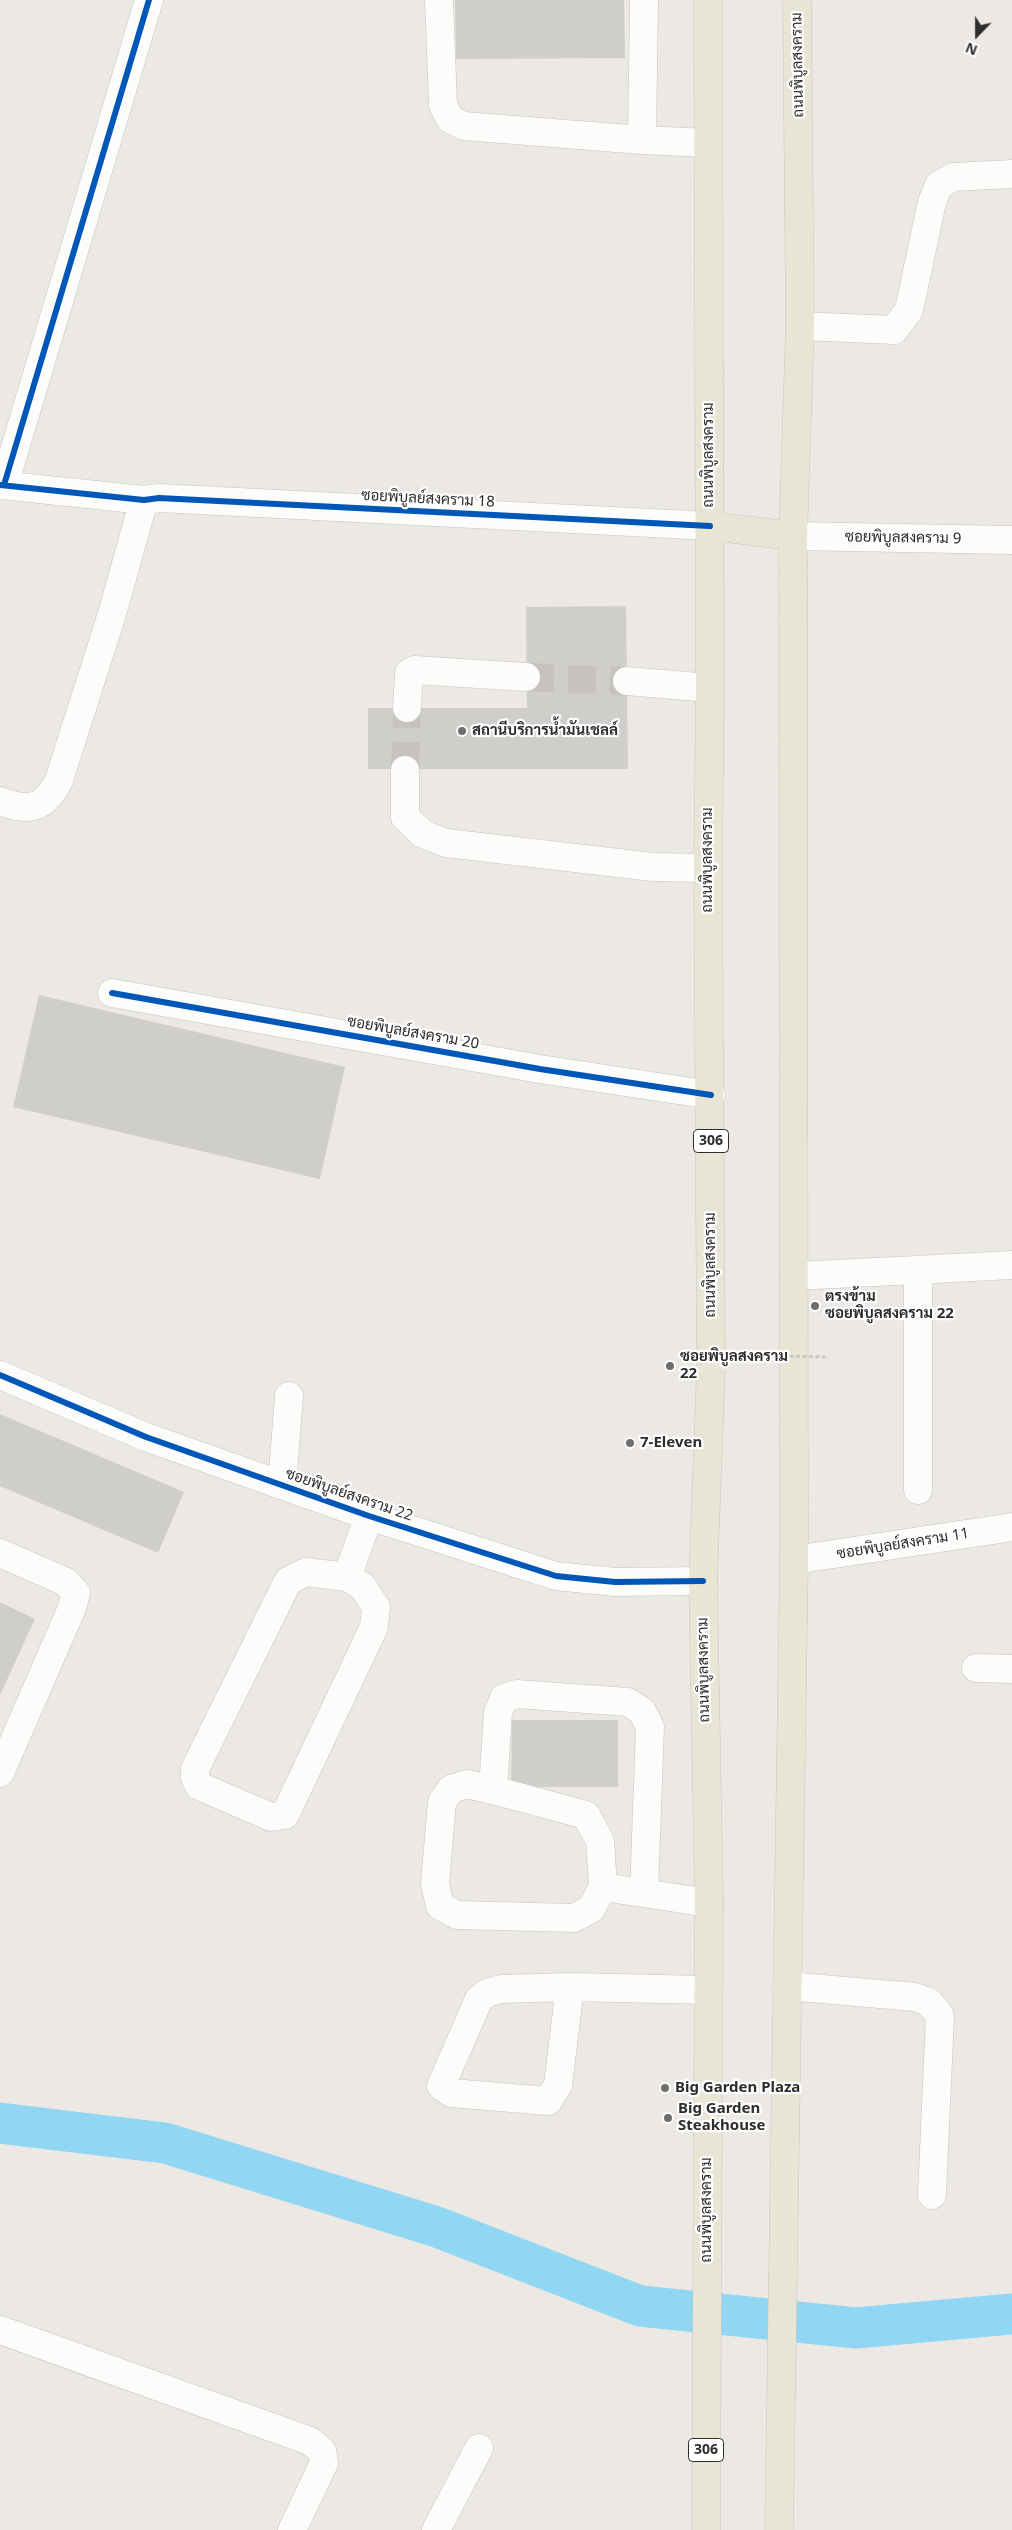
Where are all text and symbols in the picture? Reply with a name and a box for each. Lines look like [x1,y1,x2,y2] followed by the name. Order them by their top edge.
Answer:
[952,10,1002,60] north arrow
[788,12,808,118] street label: ถนนพิบูลสงคราม
[962,38,980,60] text: N
[700,402,718,508] street label: ถนนพิบูลสงคราม
[361,487,495,511] street label: ซอยพิบูลย์สงคราม 18
[845,528,961,548] street label: ซอยพิบูลสงคราม 9
[472,722,618,740] place label: สถานีบริการน้ำมันเชลล์
[456,725,468,737] marker: สถานีบริการน้ำมันเชลล์
[699,807,717,913] street label: ถนนพิบูลสงคราม
[346,1013,480,1053] street label: ซอยพิบูลย์สงคราม 20
[694,1130,728,1152] road number: 306
[702,1212,720,1318] street label: ถนนพิบูลสงคราม
[825,1288,954,1323] place label: ตรงข้าม ซอยพิบูลสงคราม 22
[809,1300,821,1312] marker: ตรงข้าม ซอยพิบูลสงคราม 22
[680,1348,788,1383] place label: ซอยพิบูลสงคราม 22
[664,1360,676,1372] marker: ซอยพิบูลสงคราม 22
[640,1434,702,1452] place label: 7-Eleven
[624,1437,636,1449] marker: 7-Eleven
[283,1465,415,1525] street label: ซอยพิบูลย์สงคราม 22
[836,1525,970,1563] street label: ซอยพิบูลย์สงคราม 11
[694,1617,714,1723] street label: ถนนพิบูลสงคราม
[675,2079,800,2097] place label: Big Garden Plaza
[659,2082,671,2094] marker: Big Garden Plaza
[678,2100,765,2135] place label: Big Garden Steakhouse
[662,2112,674,2124] marker: Big Garden Steakhouse
[698,2157,716,2263] street label: ถนนพิบูลสงคราม
[688,2438,724,2462] road number: 306

